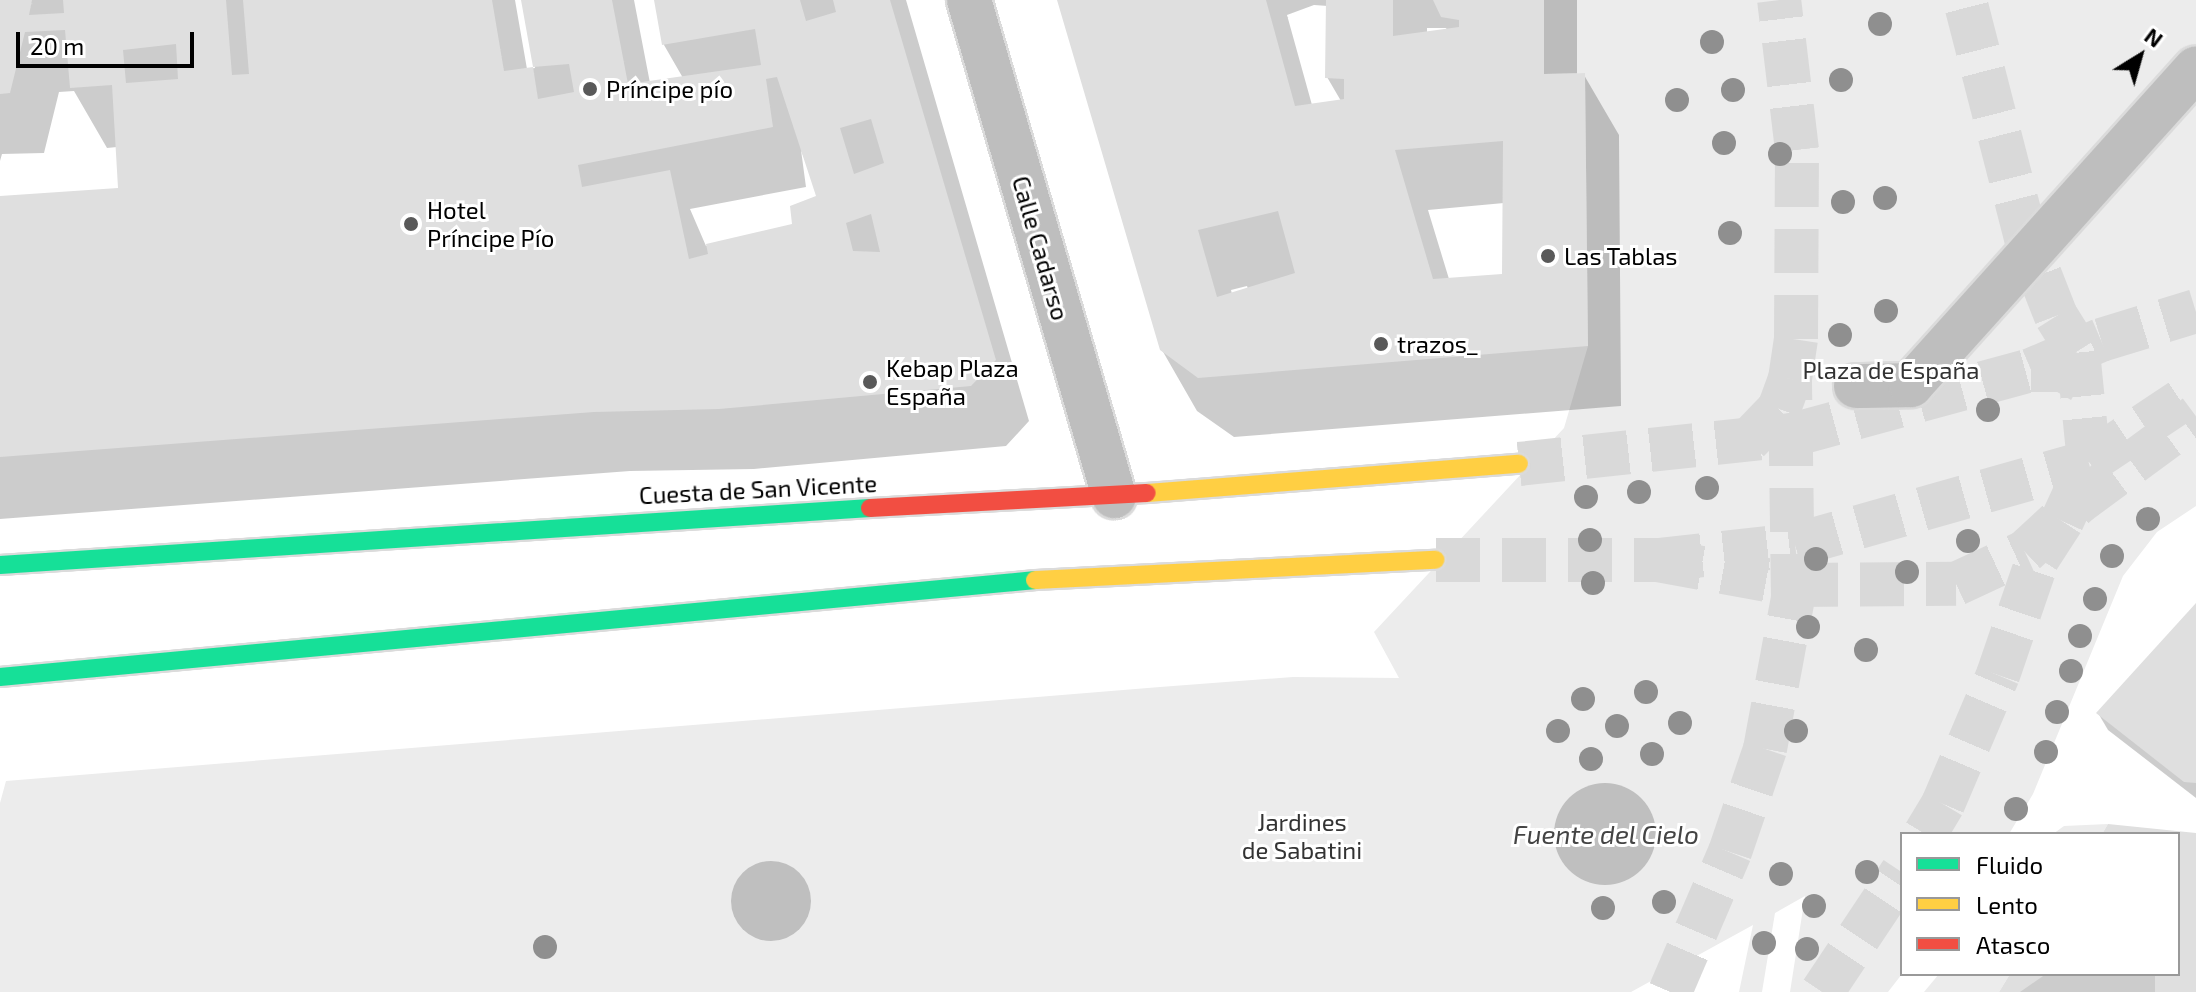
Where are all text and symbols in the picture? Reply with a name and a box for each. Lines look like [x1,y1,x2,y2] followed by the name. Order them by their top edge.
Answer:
[20,16,198,66] scale bar
[2100,16,2180,96] north arrow
[2140,22,2169,52] text: N
[30,31,84,60] text: 20 m
[606,75,733,103] place label: Príncipe pío
[581,80,599,98] marker: Príncipe pío
[1007,173,1075,323] street label: Calle Cadarso
[427,196,554,252] place label: Hotel Príncipe Pío
[402,215,420,233] marker: Hotel Príncipe Pío
[1564,242,1678,270] place label: Las Tablas
[1539,247,1557,265] marker: Las Tablas
[1397,330,1477,358] place label: trazos_
[1372,335,1390,353] marker: trazos_
[886,354,1019,410] place label: Kebap Plaza España
[1802,356,1980,384] park label: Plaza de España
[861,373,879,391] marker: Kebap Plaza España
[638,468,878,510] street label: Cuesta de San Vicente
[1242,808,1362,864] park label: Jardines de Sabatini
[1513,818,1699,850] water label: Fuente del Cielo
[1900,832,2180,976] legend
[1976,850,2043,879] text: Fluido
[1976,890,2038,919] text: Lento
[1976,930,2050,959] text: Atasco

